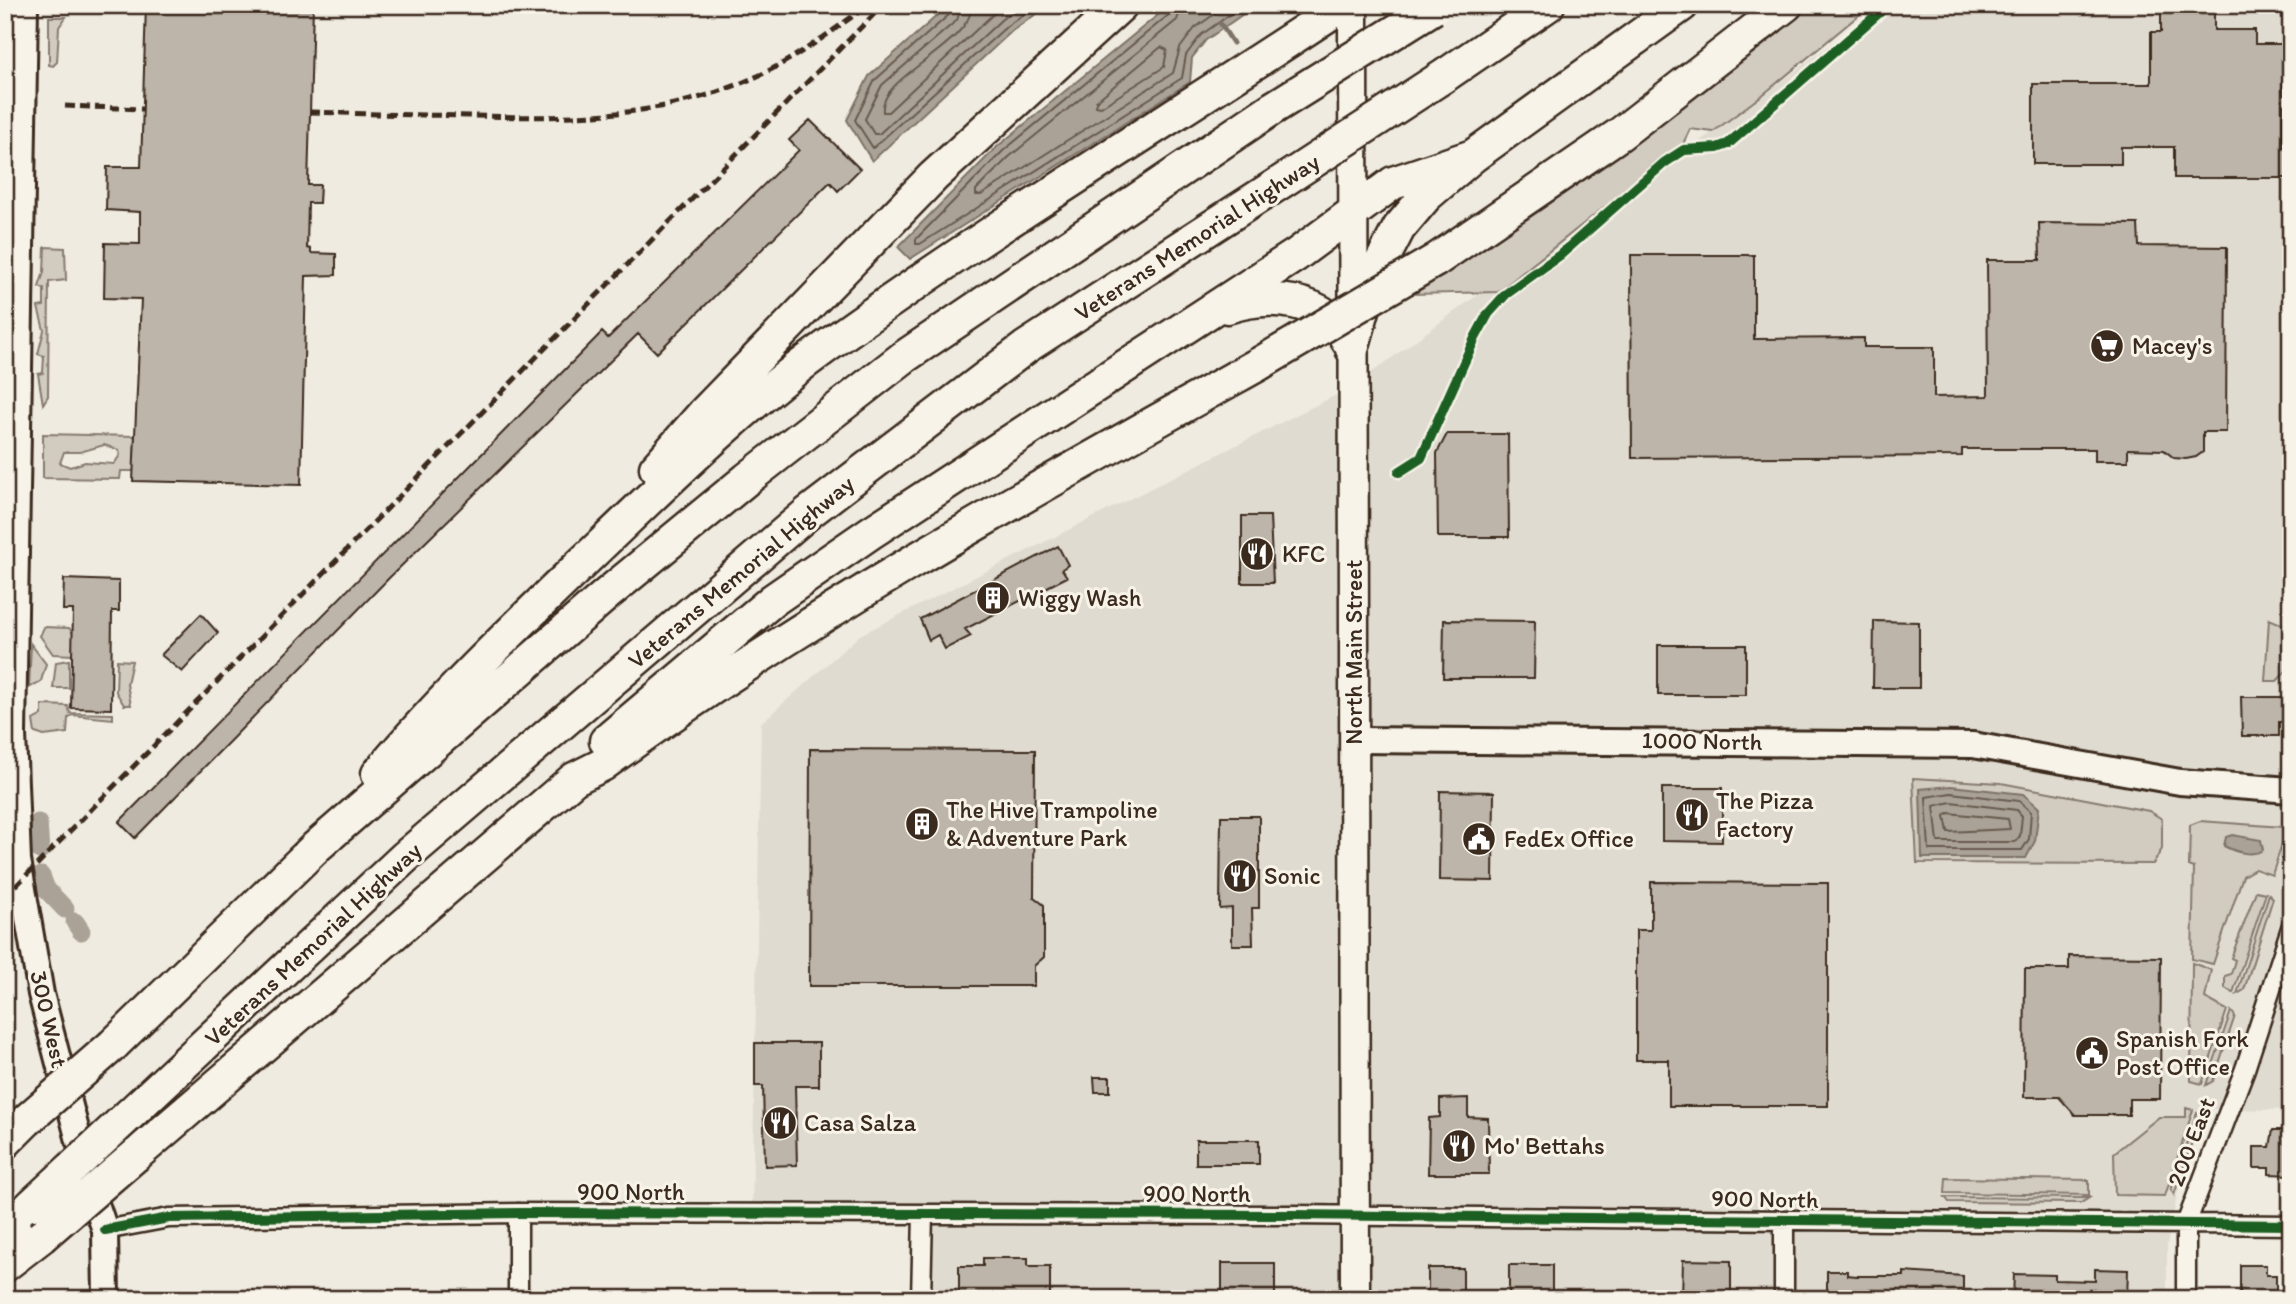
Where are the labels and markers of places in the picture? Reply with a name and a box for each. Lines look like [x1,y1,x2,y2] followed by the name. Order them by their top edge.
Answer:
[2088,327,2126,365] supermarket icon: Macey's
[2132,331,2213,360] place label: Macey's
[1238,535,1276,573] restaurant icon: KFC
[1282,539,1325,568] place label: KFC
[974,579,1012,617] building icon: Wiggy Wash
[1018,583,1141,612] place label: Wiggy Wash
[1716,786,1814,843] place label: The Pizza Factory
[946,795,1158,852] place label: The Hive Trampoline & Adventure Park
[1673,796,1711,834] restaurant icon: The Pizza Factory
[903,805,941,843] building icon: The Hive Trampoline & Adventure Park
[1460,820,1498,858] public building icon: FedEx Office
[1504,824,1634,853] place label: FedEx Office
[1221,857,1259,895] restaurant icon: Sonic
[1264,861,1320,890] place label: Sonic
[2116,1024,2249,1081] place label: Spanish Fork Post Office
[2073,1034,2111,1072] public building icon: Spanish Fork Post Office
[761,1104,799,1142] restaurant icon: Casa Salza
[804,1108,917,1137] place label: Casa Salza
[1440,1127,1478,1165] restaurant icon: Mo' Bettahs
[1484,1131,1605,1160] place label: Mo' Bettahs

